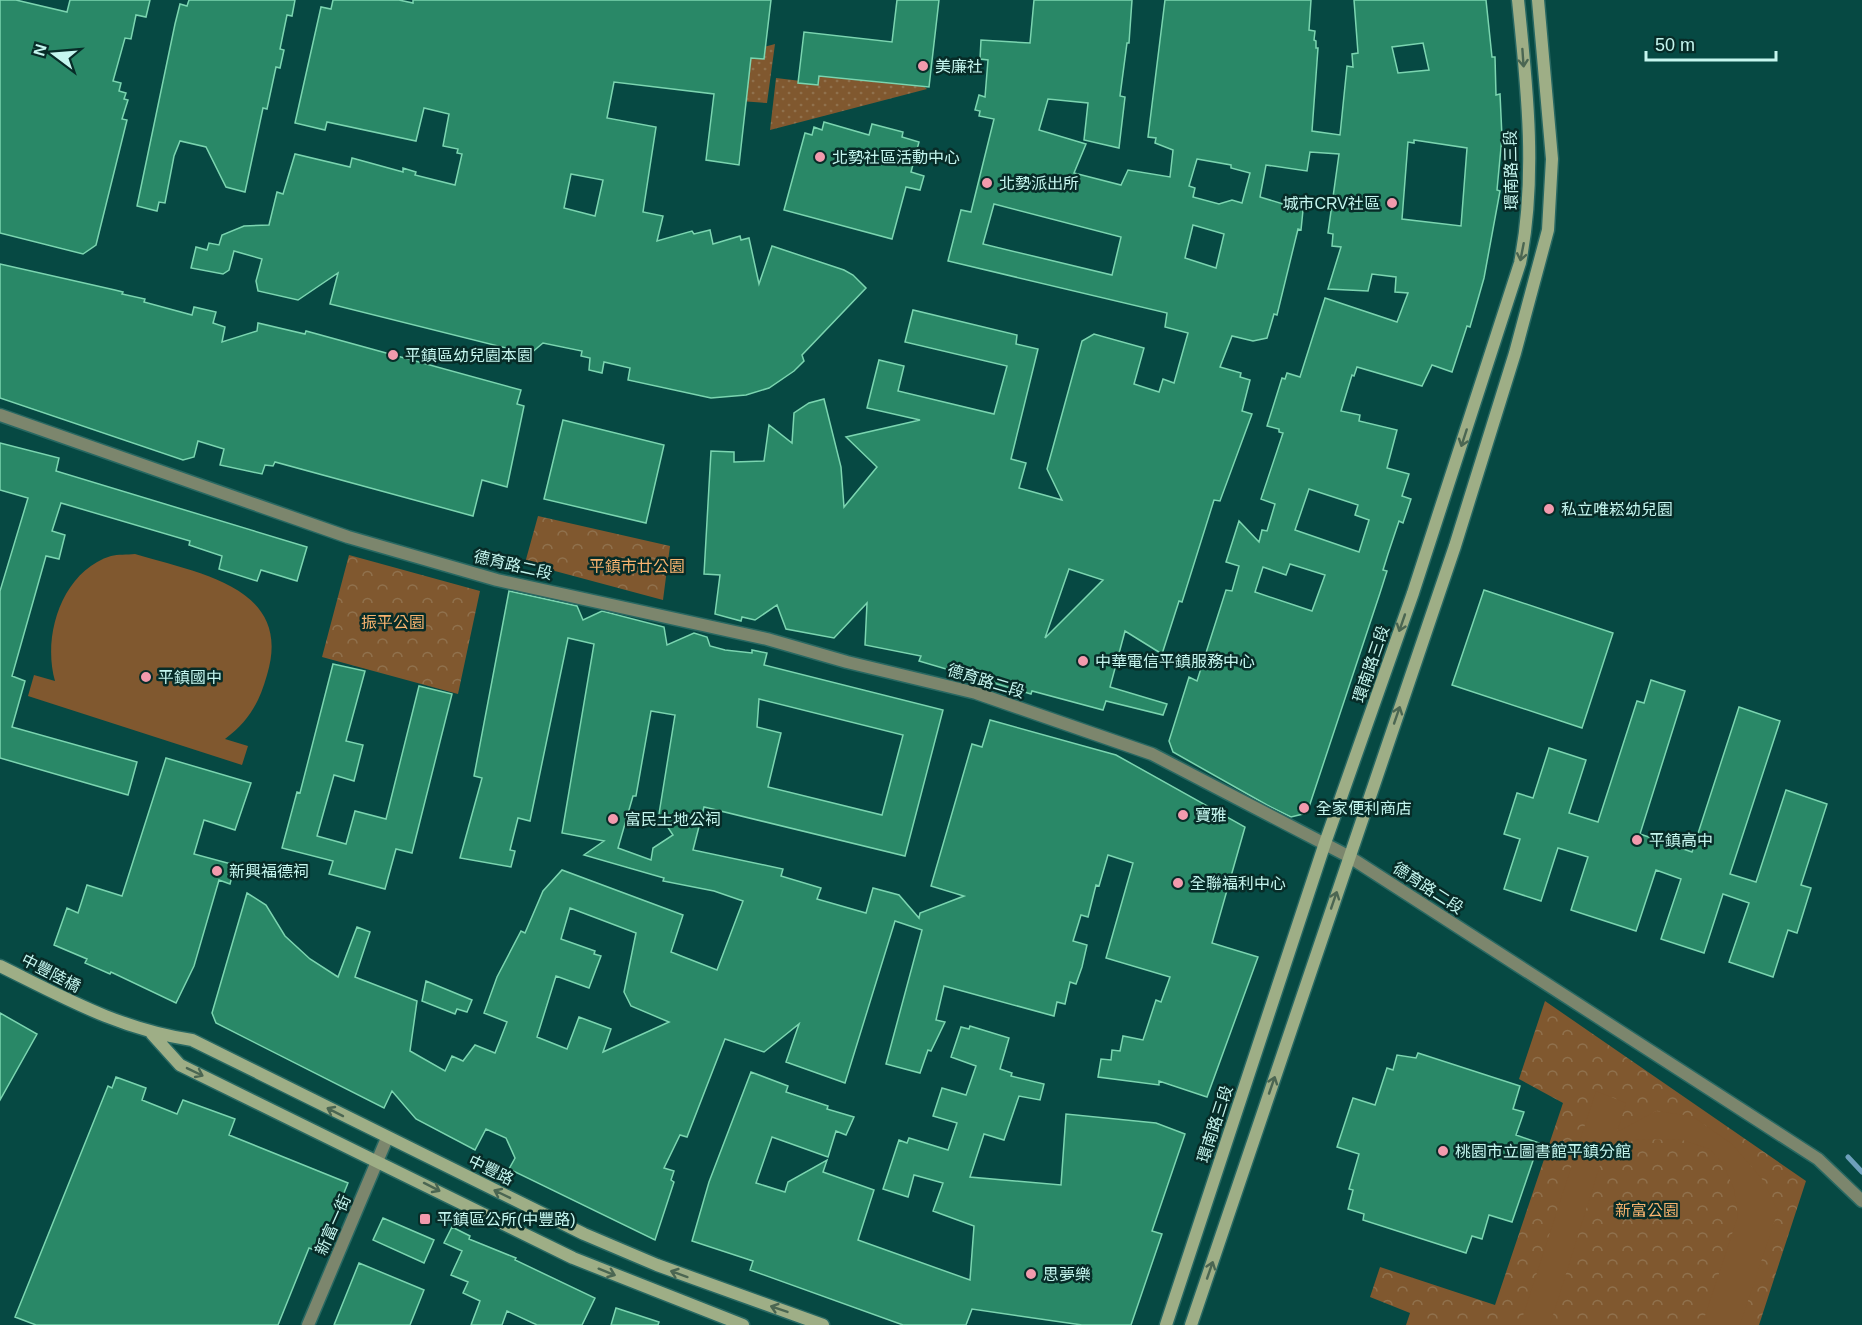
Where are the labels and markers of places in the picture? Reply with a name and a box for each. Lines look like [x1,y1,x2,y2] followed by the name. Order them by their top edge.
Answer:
[935,58,983,75] place label: 美廉社
[916,59,930,73] marker: 美廉社
[832,149,960,166] place label: 北勢社區活動中心
[813,150,827,164] marker: 北勢社區活動中心
[999,175,1079,192] place label: 北勢派出所
[980,176,994,190] marker: 北勢派出所
[1283,195,1380,212] place label: 城市CRV社區
[1385,196,1399,210] marker: 城市CRV社區
[405,347,533,364] place label: 平鎮區幼兒園本園
[386,348,400,362] marker: 平鎮區幼兒園本園
[1561,501,1673,518] place label: 私立唯崧幼兒園
[1542,502,1556,516] marker: 私立唯崧幼兒園
[1095,653,1255,670] place label: 中華電信平鎮服務中心
[1076,654,1090,668] marker: 中華電信平鎮服務中心
[158,669,222,686] place label: 平鎮國中
[139,670,153,684] marker: 平鎮國中
[1316,800,1412,817] place label: 全家便利商店
[1297,801,1311,815] marker: 全家便利商店
[1195,806,1227,824] place label: 寶雅
[1176,808,1190,822] marker: 寶雅
[625,811,721,828] place label: 富民土地公祠
[606,812,620,826] marker: 富民土地公祠
[1649,832,1713,849] place label: 平鎮高中
[1630,833,1644,847] marker: 平鎮高中
[229,863,309,880] place label: 新興福德祠
[210,864,224,878] marker: 新興福德祠
[1190,875,1286,892] place label: 全聯福利中心
[1171,876,1185,890] marker: 全聯福利中心
[1455,1143,1631,1160] place label: 桃園市立圖書館平鎮分館
[1436,1144,1450,1158] marker: 桃園市立圖書館平鎮分館
[437,1211,576,1228] place label: 平鎮區公所(中豐路)
[418,1212,432,1226] marker: 平鎮區公所(中豐路)
[1043,1266,1091,1283] place label: 思夢樂
[1024,1267,1038,1281] marker: 思夢樂

